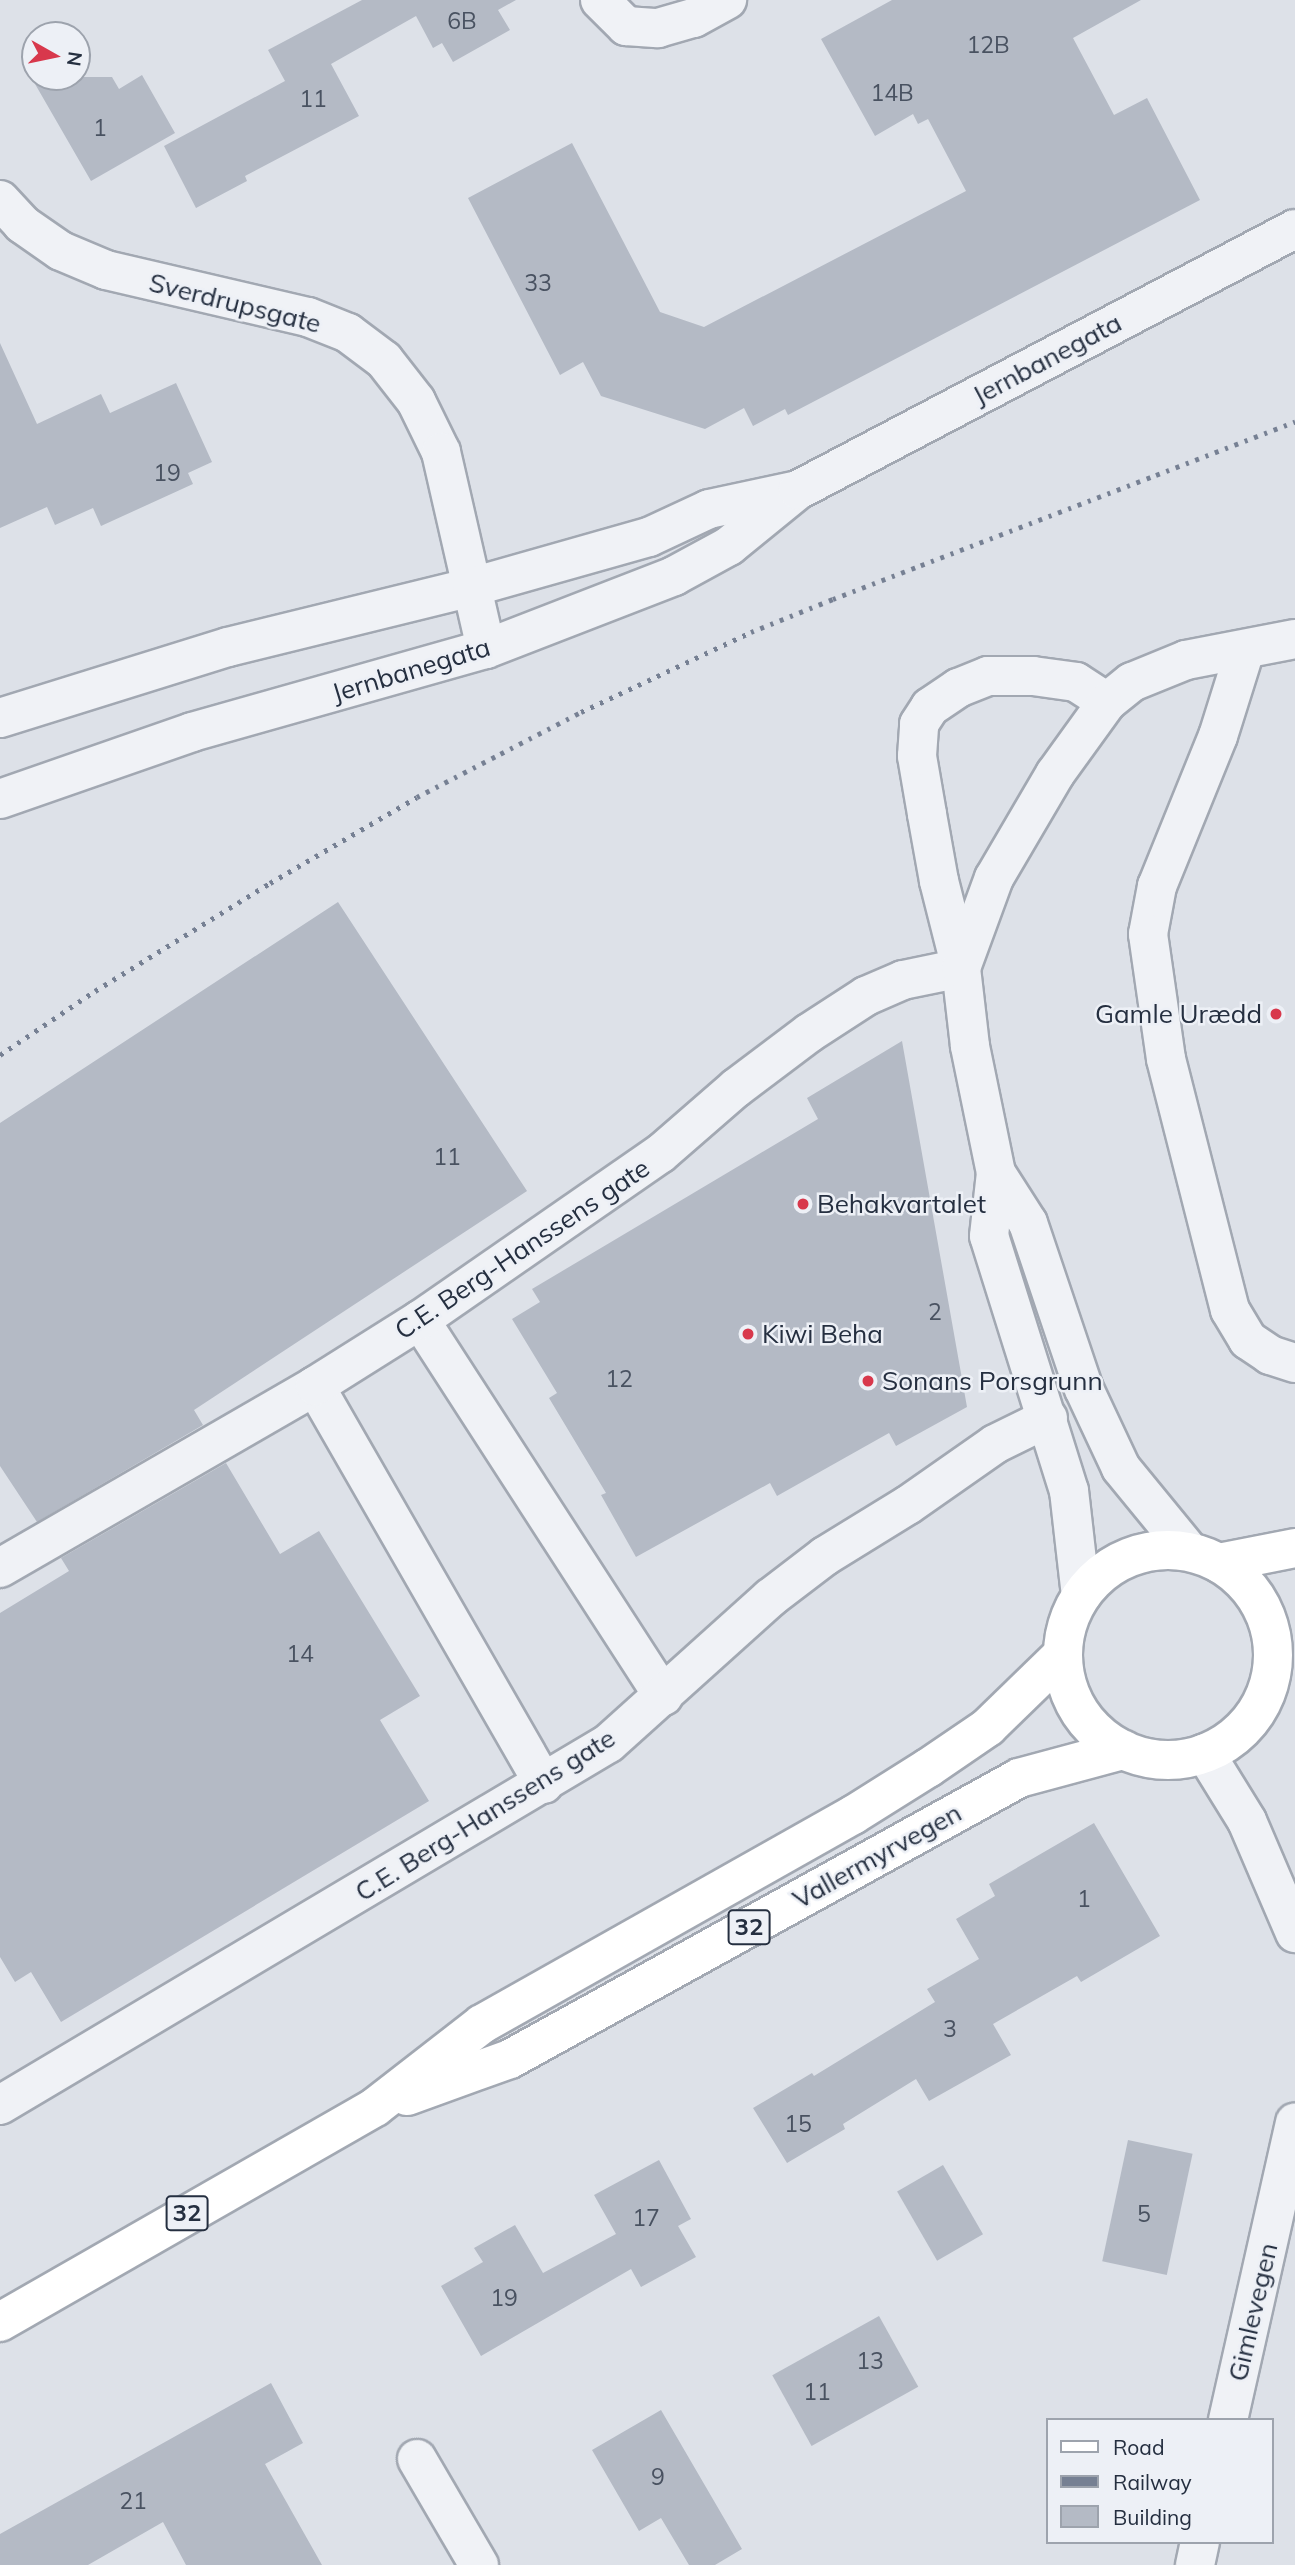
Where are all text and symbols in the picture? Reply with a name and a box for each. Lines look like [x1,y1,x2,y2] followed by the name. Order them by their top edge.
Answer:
[447,7,477,35] house number: 6B
[21,21,91,91] north arrow
[966,31,1010,59] house number: 12B
[62,50,88,68] text: N
[870,79,914,107] house number: 14B
[299,85,327,113] house number: 11
[93,114,107,142] house number: 1
[146,267,324,339] street label: Sverdrupsgate
[524,269,552,297] house number: 33
[967,307,1127,411] street label: Jernbanegata
[153,459,181,487] house number: 19
[328,631,494,709] street label: Jernbanegata
[1095,998,1262,1030] place label: Gamle Urædd
[1268,1006,1284,1022] marker: Gamle Urædd
[433,1143,461,1171] house number: 11
[389,1152,655,1346] street label: C.E. Berg-Hanssens gate
[817,1188,986,1220] place label: Behakvartalet
[795,1196,811,1212] marker: Behakvartalet
[928,1298,942,1326] house number: 2
[762,1318,883,1350] place label: Kiwi Beha
[740,1326,756,1342] marker: Kiwi Beha
[605,1365,633,1393] house number: 12
[882,1365,1103,1397] place label: Sonans Porsgrunn
[860,1373,876,1389] marker: Sonans Porsgrunn
[286,1640,314,1668] house number: 14
[349,1722,621,1908] street label: C.E. Berg-Hanssens gate
[787,1797,967,1915] street label: Vallermyrvegen
[1077,1885,1091,1913] house number: 1
[726,1906,772,1948] road number: 32
[943,2015,957,2043] house number: 3
[784,2110,812,2138] house number: 15
[164,2192,210,2234] road number: 32
[1137,2200,1151,2228] house number: 5
[632,2204,660,2232] house number: 17
[1222,2240,1284,2384] street label: Gimlevegen
[490,2284,518,2312] house number: 19
[856,2347,884,2375] house number: 13
[803,2378,831,2406] house number: 11
[1046,2418,1274,2544] legend
[1113,2434,1164,2460] text: Road
[651,2463,665,2491] house number: 9
[1113,2469,1192,2495] text: Railway
[119,2487,147,2515] house number: 21
[1113,2504,1192,2530] text: Building

